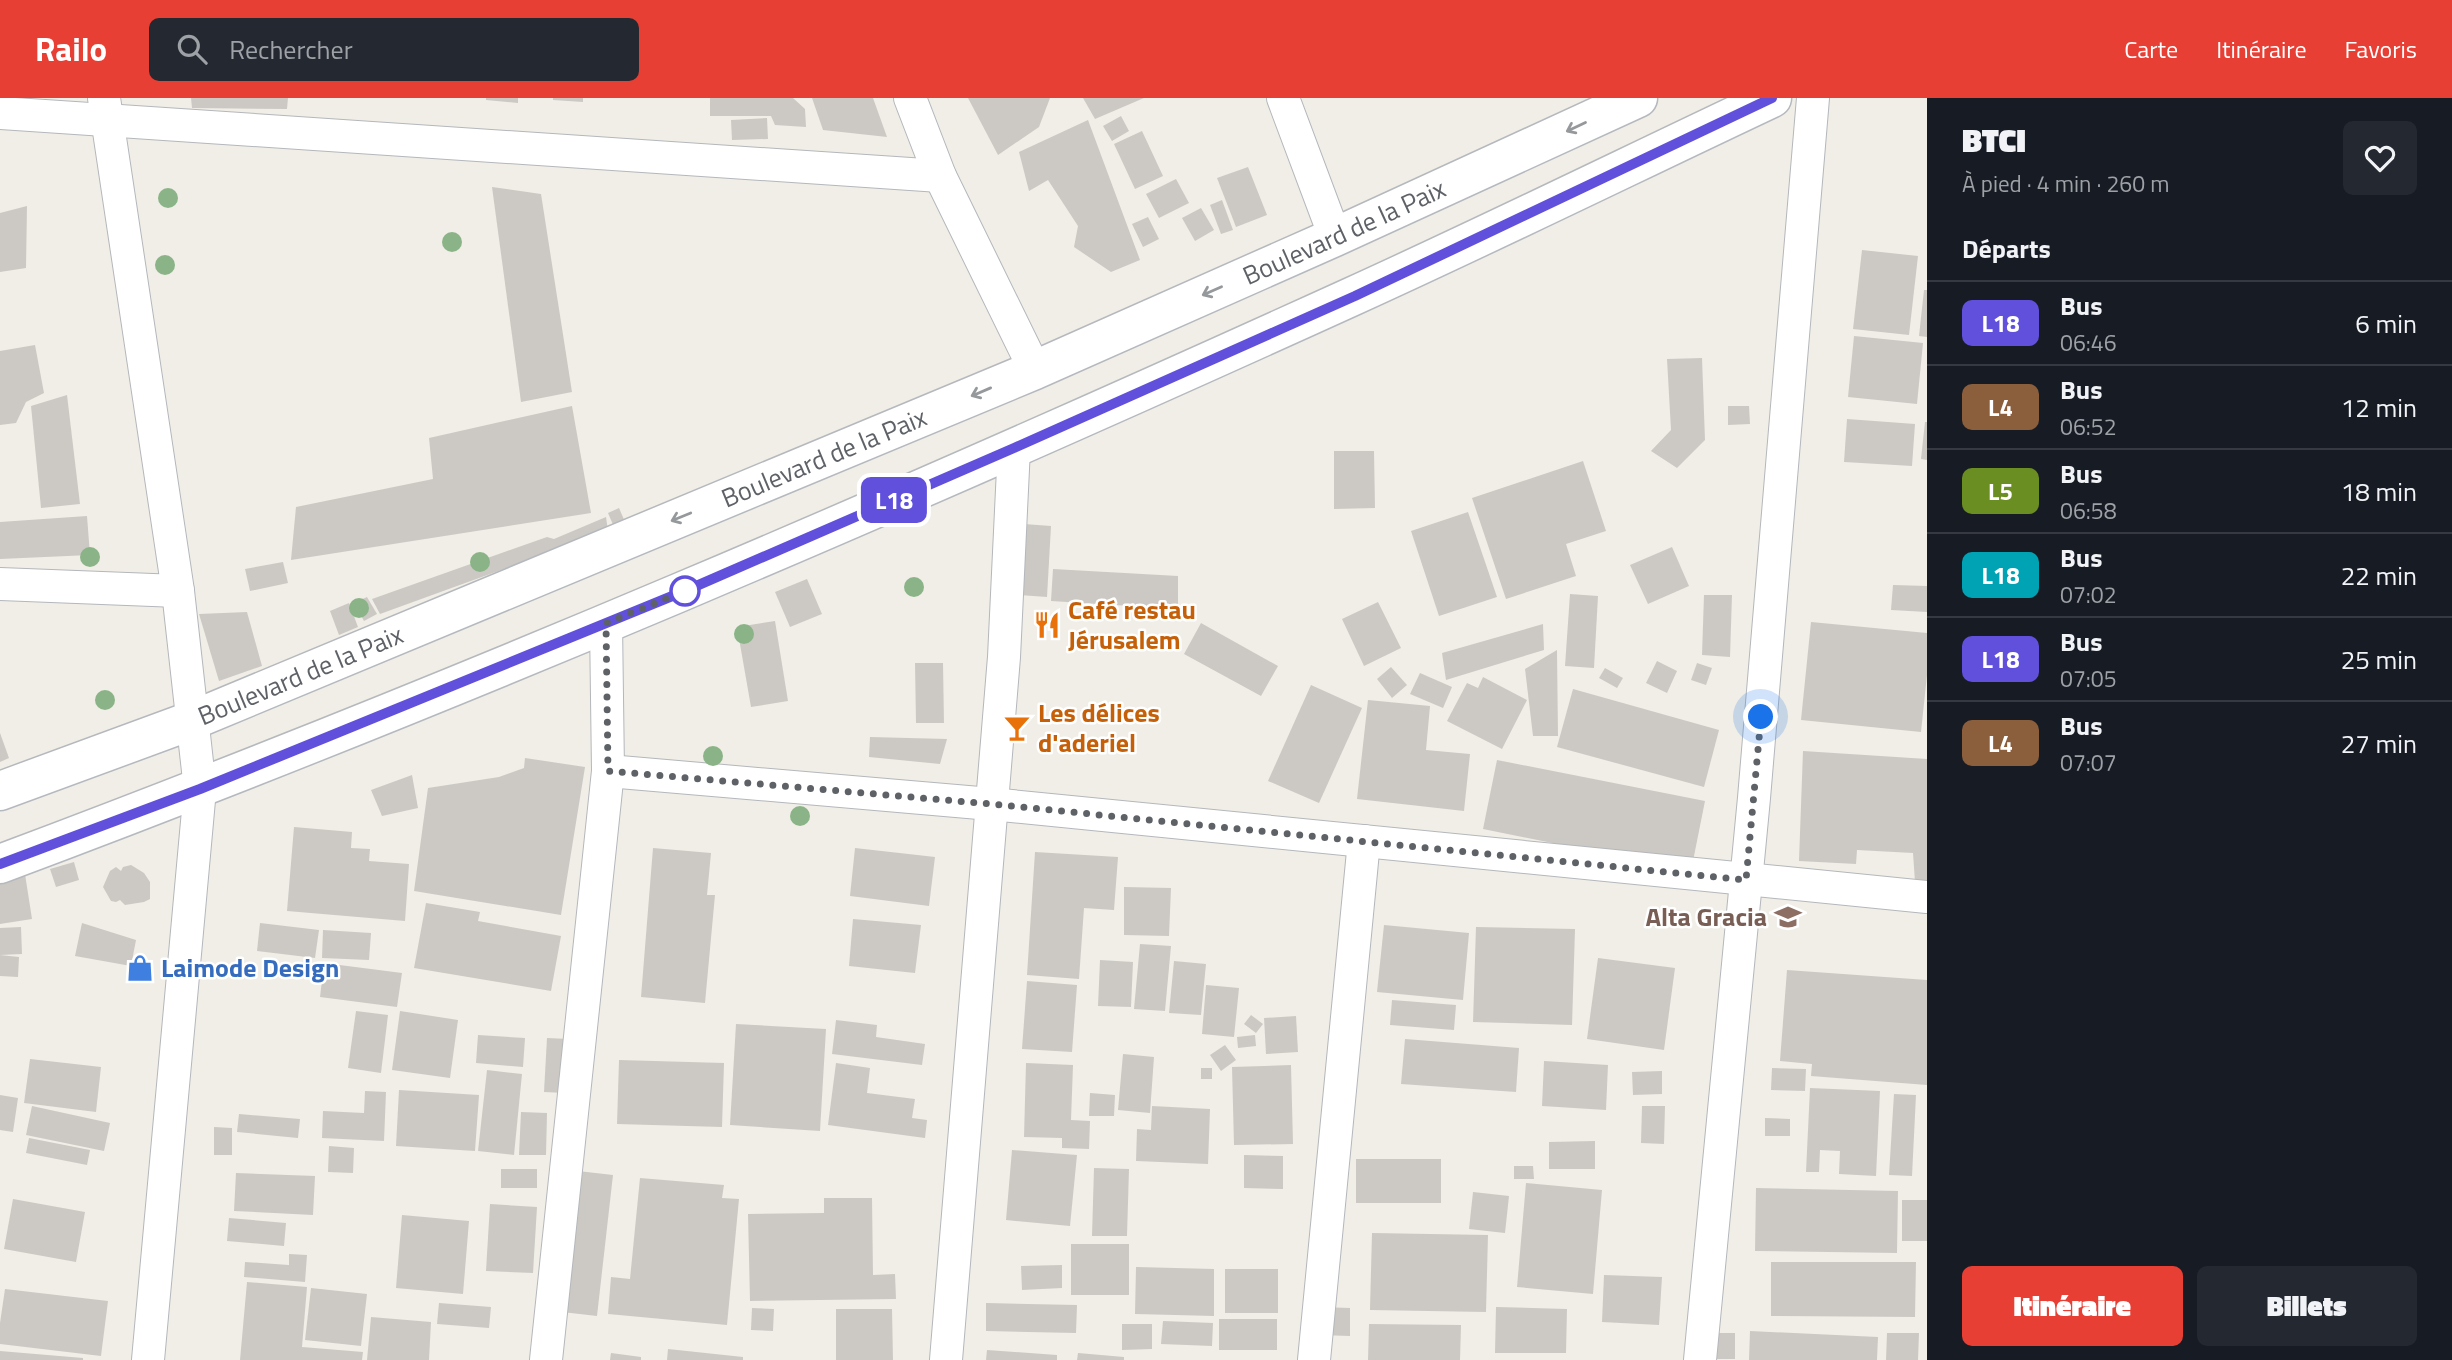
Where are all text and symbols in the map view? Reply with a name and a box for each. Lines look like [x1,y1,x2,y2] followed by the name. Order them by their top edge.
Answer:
[149,18,639,81] search box
[35,24,107,74] text: Railo
[173,30,211,68] icon: search
[229,30,353,69] text: Rechercher
[2124,31,2178,67] text: Carte
[2216,31,2307,67] text: Itinéraire
[2345,31,2417,67] text: Favoris
[1962,115,2026,165] text: BTCI
[1566,120,1587,134] one-way arrow
[2343,121,2417,195] button: heart
[1962,166,2169,201] text: À pied · 4 min · 260 m
[1236,169,1452,295] street label: Boulevard de la Paix
[1962,229,2051,268] text: Départs
[1202,285,1224,298] one-way arrow
[2060,286,2102,325] text: Bus
[2355,304,2417,343] text: 6 min
[1981,305,2020,341] text: L18
[2060,325,2117,360] text: 06:46
[2060,370,2102,409] text: Bus
[971,386,993,399] one-way arrow
[2341,388,2417,427] text: 12 min
[1988,389,2013,425] text: L4
[715,397,933,517] street label: Boulevard de la Paix
[2060,409,2117,444] text: 06:52
[2060,454,2102,493] text: Bus
[2341,472,2417,511] text: 18 min
[1988,473,2013,509] text: L5
[854,477,934,523] line badge: L18
[875,482,913,518] text: L18
[2060,493,2117,528] text: 06:58
[670,511,692,524] one-way arrow
[2060,538,2102,577] text: Bus
[2341,556,2417,595] text: 22 min
[1981,557,2020,593] text: L18
[670,576,700,606] unlabelled marker
[2060,577,2117,612] text: 07:02
[1068,590,1196,659] place label: Café restau Jérusalem
[1032,610,1062,640] restaurant icon: Café restau Jérusalem
[192,615,409,735] street label: Boulevard de la Paix
[2060,622,2102,661] text: Bus
[2341,640,2417,679] text: 25 min
[1981,641,2020,677] text: L18
[2060,661,2117,696] text: 07:05
[1038,693,1160,762] place label: Les délices d'aderiel
[1743,699,1778,734] your location
[2060,706,2102,745] text: Bus
[1002,713,1032,743] bar icon: Les délices d'aderiel
[2341,724,2417,763] text: 27 min
[1988,725,2013,761] text: L4
[2060,745,2117,780] text: 07:07
[1645,897,1767,936] place label: Alta Gracia
[1773,902,1803,932] school or university icon: Alta Gracia
[161,948,339,987] place label: Laimode Design
[125,953,155,983] shop icon: Laimode Design
[1962,1266,2183,1346] button: Itinéraire
[2197,1266,2417,1346] button: Billets

